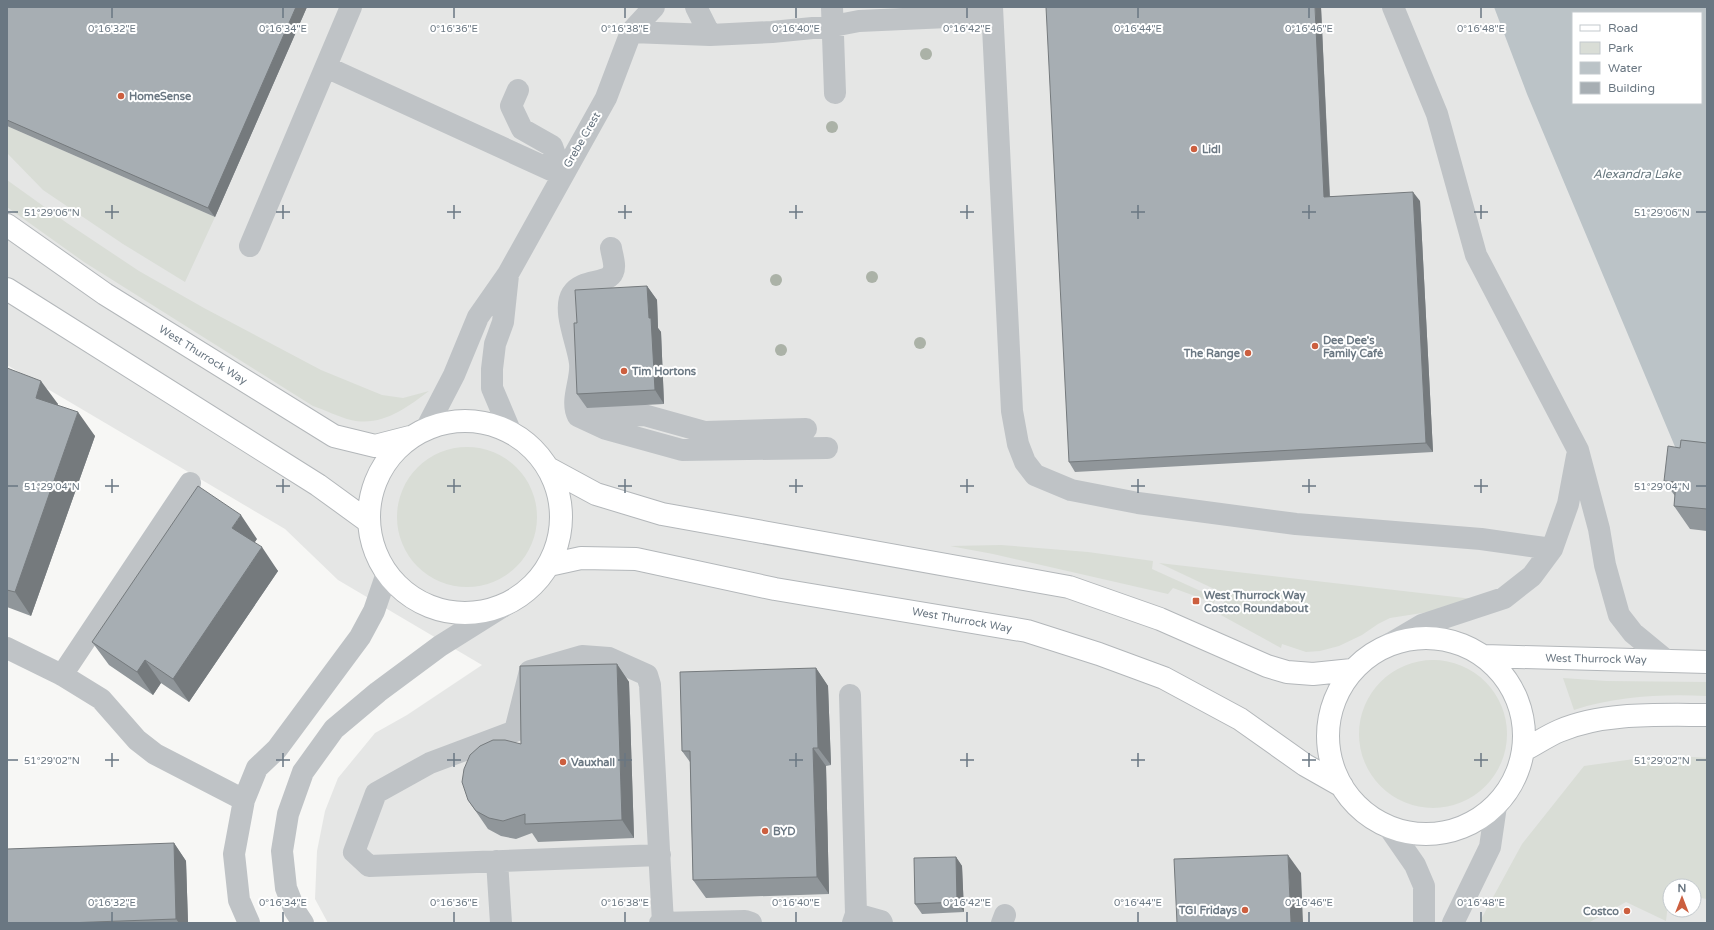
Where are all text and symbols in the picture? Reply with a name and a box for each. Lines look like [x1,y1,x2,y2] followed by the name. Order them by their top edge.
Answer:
[1572,12,1702,104] legend
[1608,21,1638,35] text: Road
[88,23,136,35] text: 0°16'32"E
[259,23,307,35] text: 0°16'34"E
[430,23,478,35] text: 0°16'36"E
[601,23,649,35] text: 0°16'38"E
[772,23,820,35] text: 0°16'40"E
[943,23,991,35] text: 0°16'42"E
[1114,23,1162,35] text: 0°16'44"E
[1285,23,1333,35] text: 0°16'46"E
[1457,23,1505,35] text: 0°16'48"E
[1608,41,1634,55] text: Park
[1608,61,1643,75] text: Water
[1608,81,1655,95] text: Building
[129,90,192,103] place label: HomeSense
[116,91,126,101] marker: HomeSense
[561,110,603,170] street label: Grebe Crest
[1202,143,1221,156] place label: Lidl
[1189,144,1199,154] marker: Lidl
[1593,167,1682,181] water label: Alexandra Lake
[24,207,80,219] text: 51°29'06"N
[1634,207,1690,219] text: 51°29'06"N
[157,323,250,387] street label: West Thurrock Way
[1323,334,1384,361] place label: Dee Dee's Family Café
[1310,341,1320,351] marker: Dee Dee's Family Café
[1183,347,1241,361] place label: The Range
[1243,348,1253,358] marker: The Range
[631,365,697,378] place label: Tim Hortons
[619,366,629,376] marker: Tim Hortons
[24,481,80,493] text: 51°29'04"N
[1634,481,1690,493] text: 51°29'04"N
[1204,589,1309,615] place label: West Thurrock Way Costco Roundabout
[1191,596,1201,606] marker: West Thurrock Way Costco Roundabout
[911,605,1013,635] street label: West Thurrock Way
[1545,652,1647,666] street label: West Thurrock Way
[24,755,80,767] text: 51°29'02"N
[1634,755,1690,767] text: 51°29'02"N
[571,756,615,769] place label: Vauxhall
[558,757,568,767] marker: Vauxhall
[773,825,796,838] place label: BYD
[760,826,770,836] marker: BYD
[1662,878,1702,918] north arrow
[1678,882,1686,895] text: N
[88,897,136,909] text: 0°16'32"E
[259,897,307,909] text: 0°16'34"E
[430,897,478,909] text: 0°16'36"E
[601,897,649,909] text: 0°16'38"E
[772,897,820,909] text: 0°16'40"E
[943,897,991,909] text: 0°16'42"E
[1114,897,1162,909] text: 0°16'44"E
[1285,897,1333,909] text: 0°16'46"E
[1457,897,1505,909] text: 0°16'48"E
[1178,904,1238,918] place label: TGI Fridays
[1240,905,1250,915] marker: TGI Fridays
[1583,905,1619,918] place label: Costco
[1622,906,1632,916] marker: Costco

